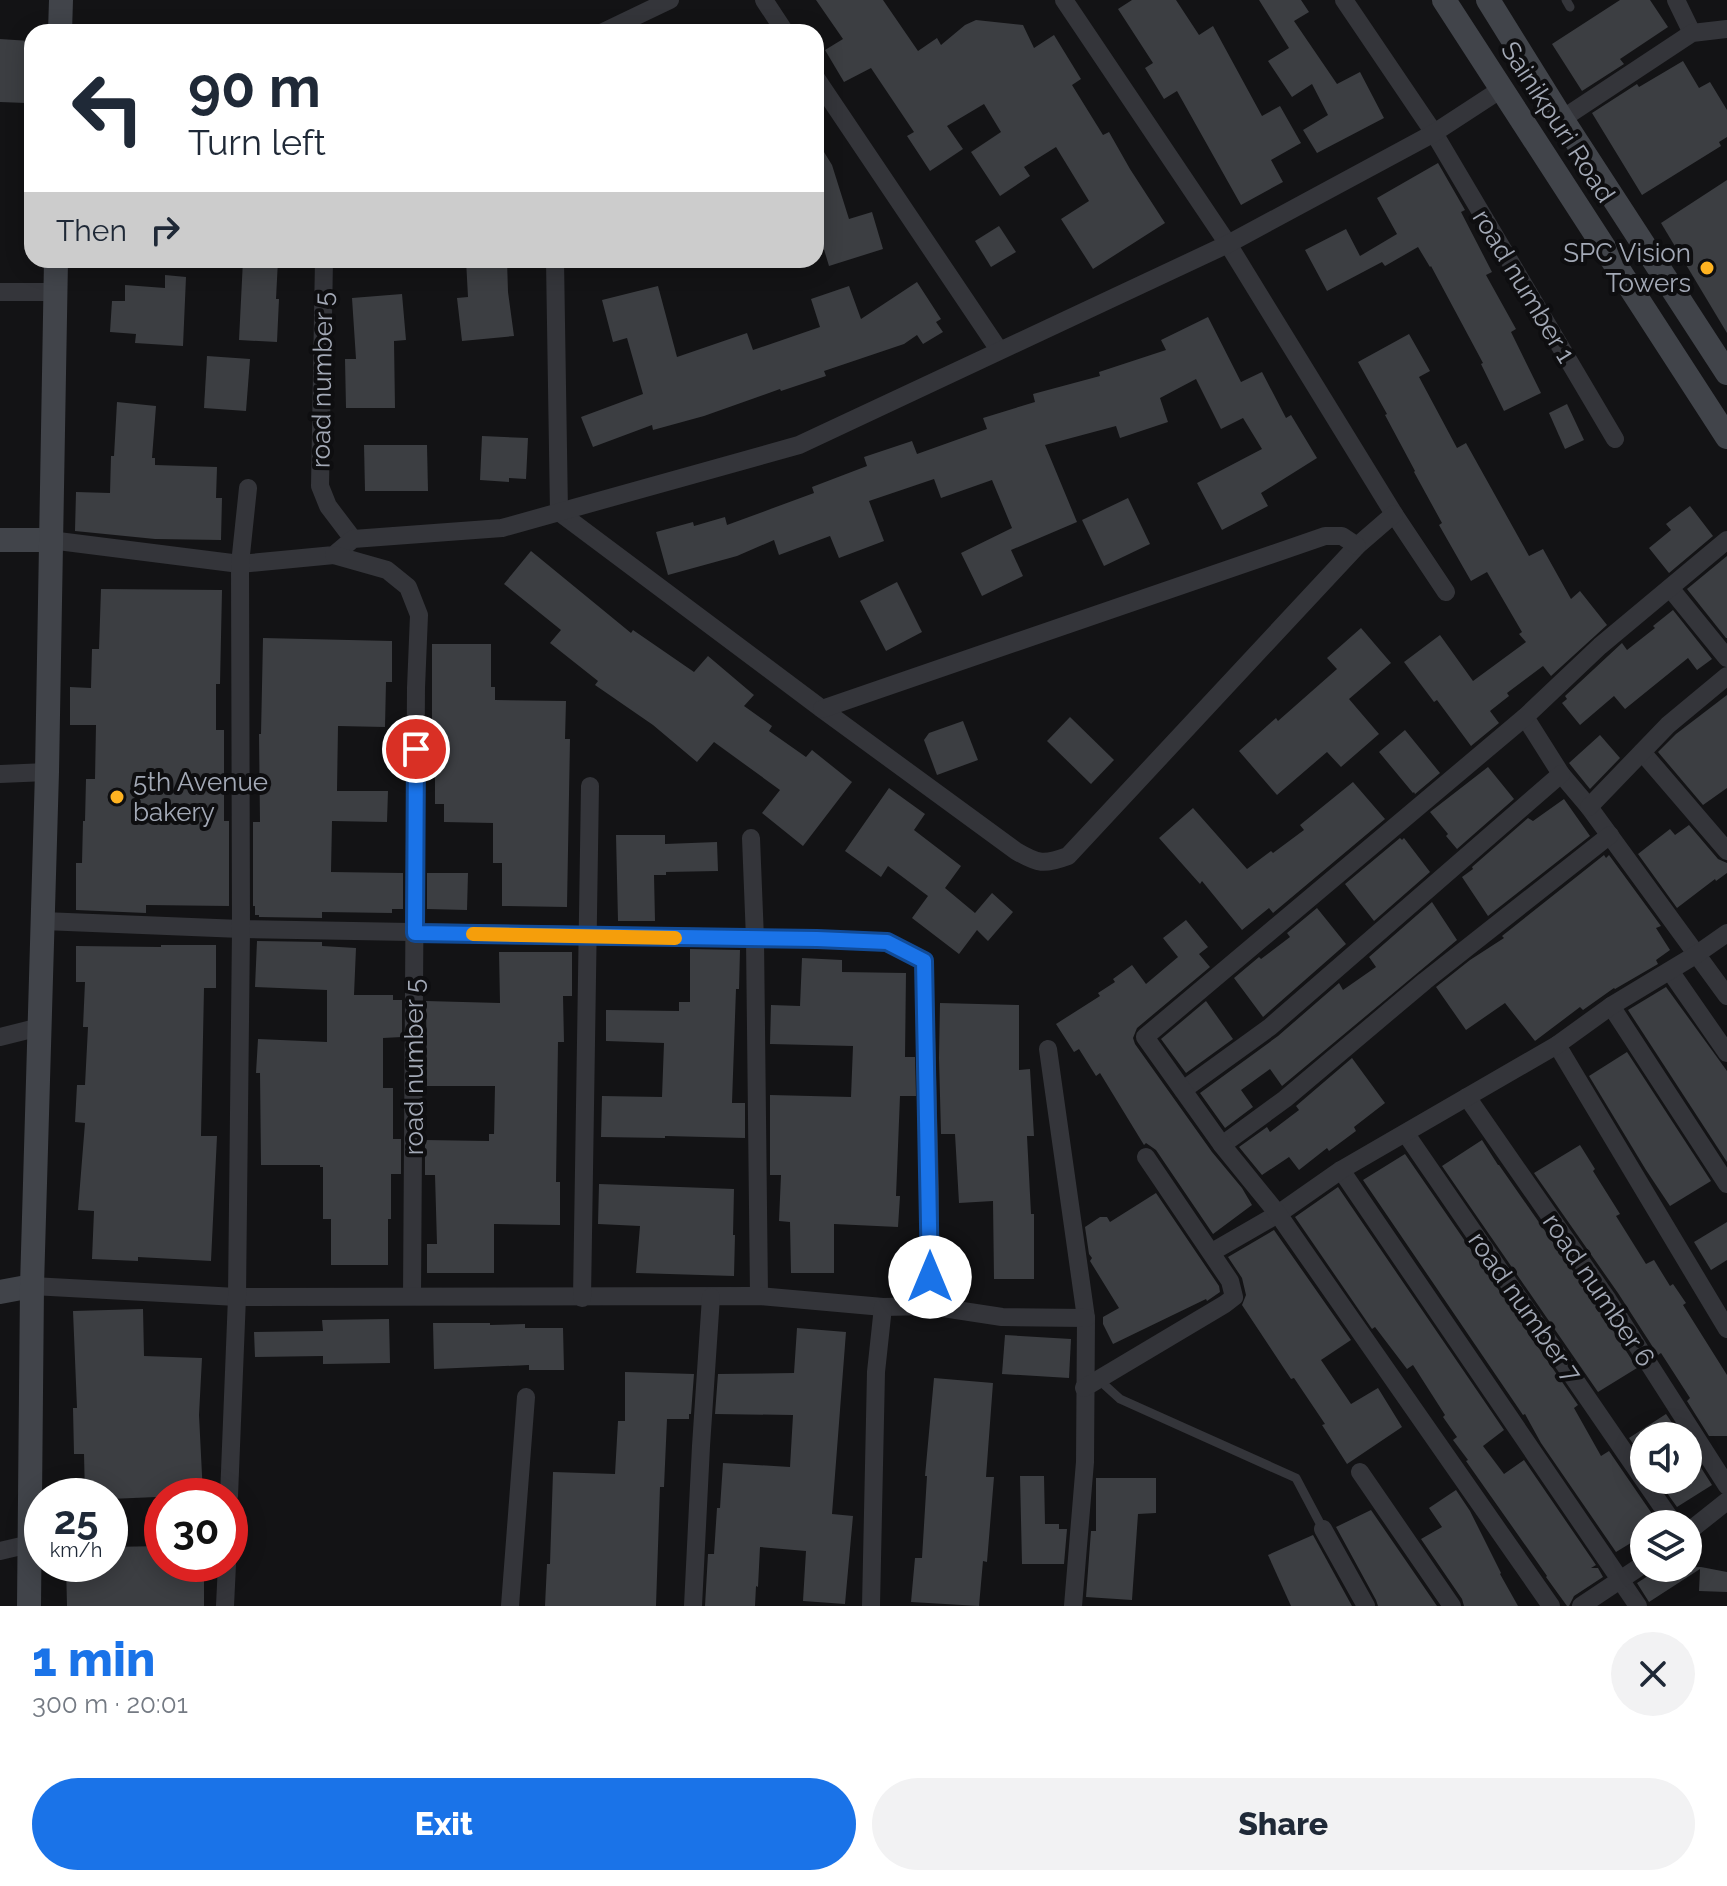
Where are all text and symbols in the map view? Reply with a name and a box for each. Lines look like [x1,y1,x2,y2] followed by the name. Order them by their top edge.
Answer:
[1495,36,1621,208] street label: Sainikpuri Road
[188,54,321,120] text: 90 m
[56,56,160,160] icon: left
[188,121,326,163] text: Turn left
[1467,204,1581,368] street label: road number 1
[143,208,187,252] icon: right
[56,213,127,248] text: Then
[1563,238,1691,298] place label: SPC Vision Towers
[1698,259,1716,277] marker: SPC Vision Towers
[305,292,339,468] street label: road number 5
[382,715,450,783] pin
[394,727,438,771] icon: arrive
[133,767,268,827] place label: 5th Avenue bakery
[108,788,126,806] marker: 5th Avenue bakery
[399,979,429,1155] street label: road number 5
[1537,1208,1661,1372] street label: road number 6
[1462,1226,1588,1388] street label: road number 7
[888,1235,972,1319] position arrow
[1630,1422,1702,1582] map controls
[1630,1422,1702,1494] button: sound
[144,1478,248,1582] speed limit sign: 30
[54,1496,98,1543] text: 25
[1630,1510,1702,1582] button: layers
[50,1538,102,1562] text: km/h
[32,1631,155,1687] text: 1 min
[1611,1632,1695,1716] button: close
[32,1689,188,1719] text: 300 m · 20:01
[32,1778,856,1870] button: Exit
[872,1778,1695,1870] button: Share

